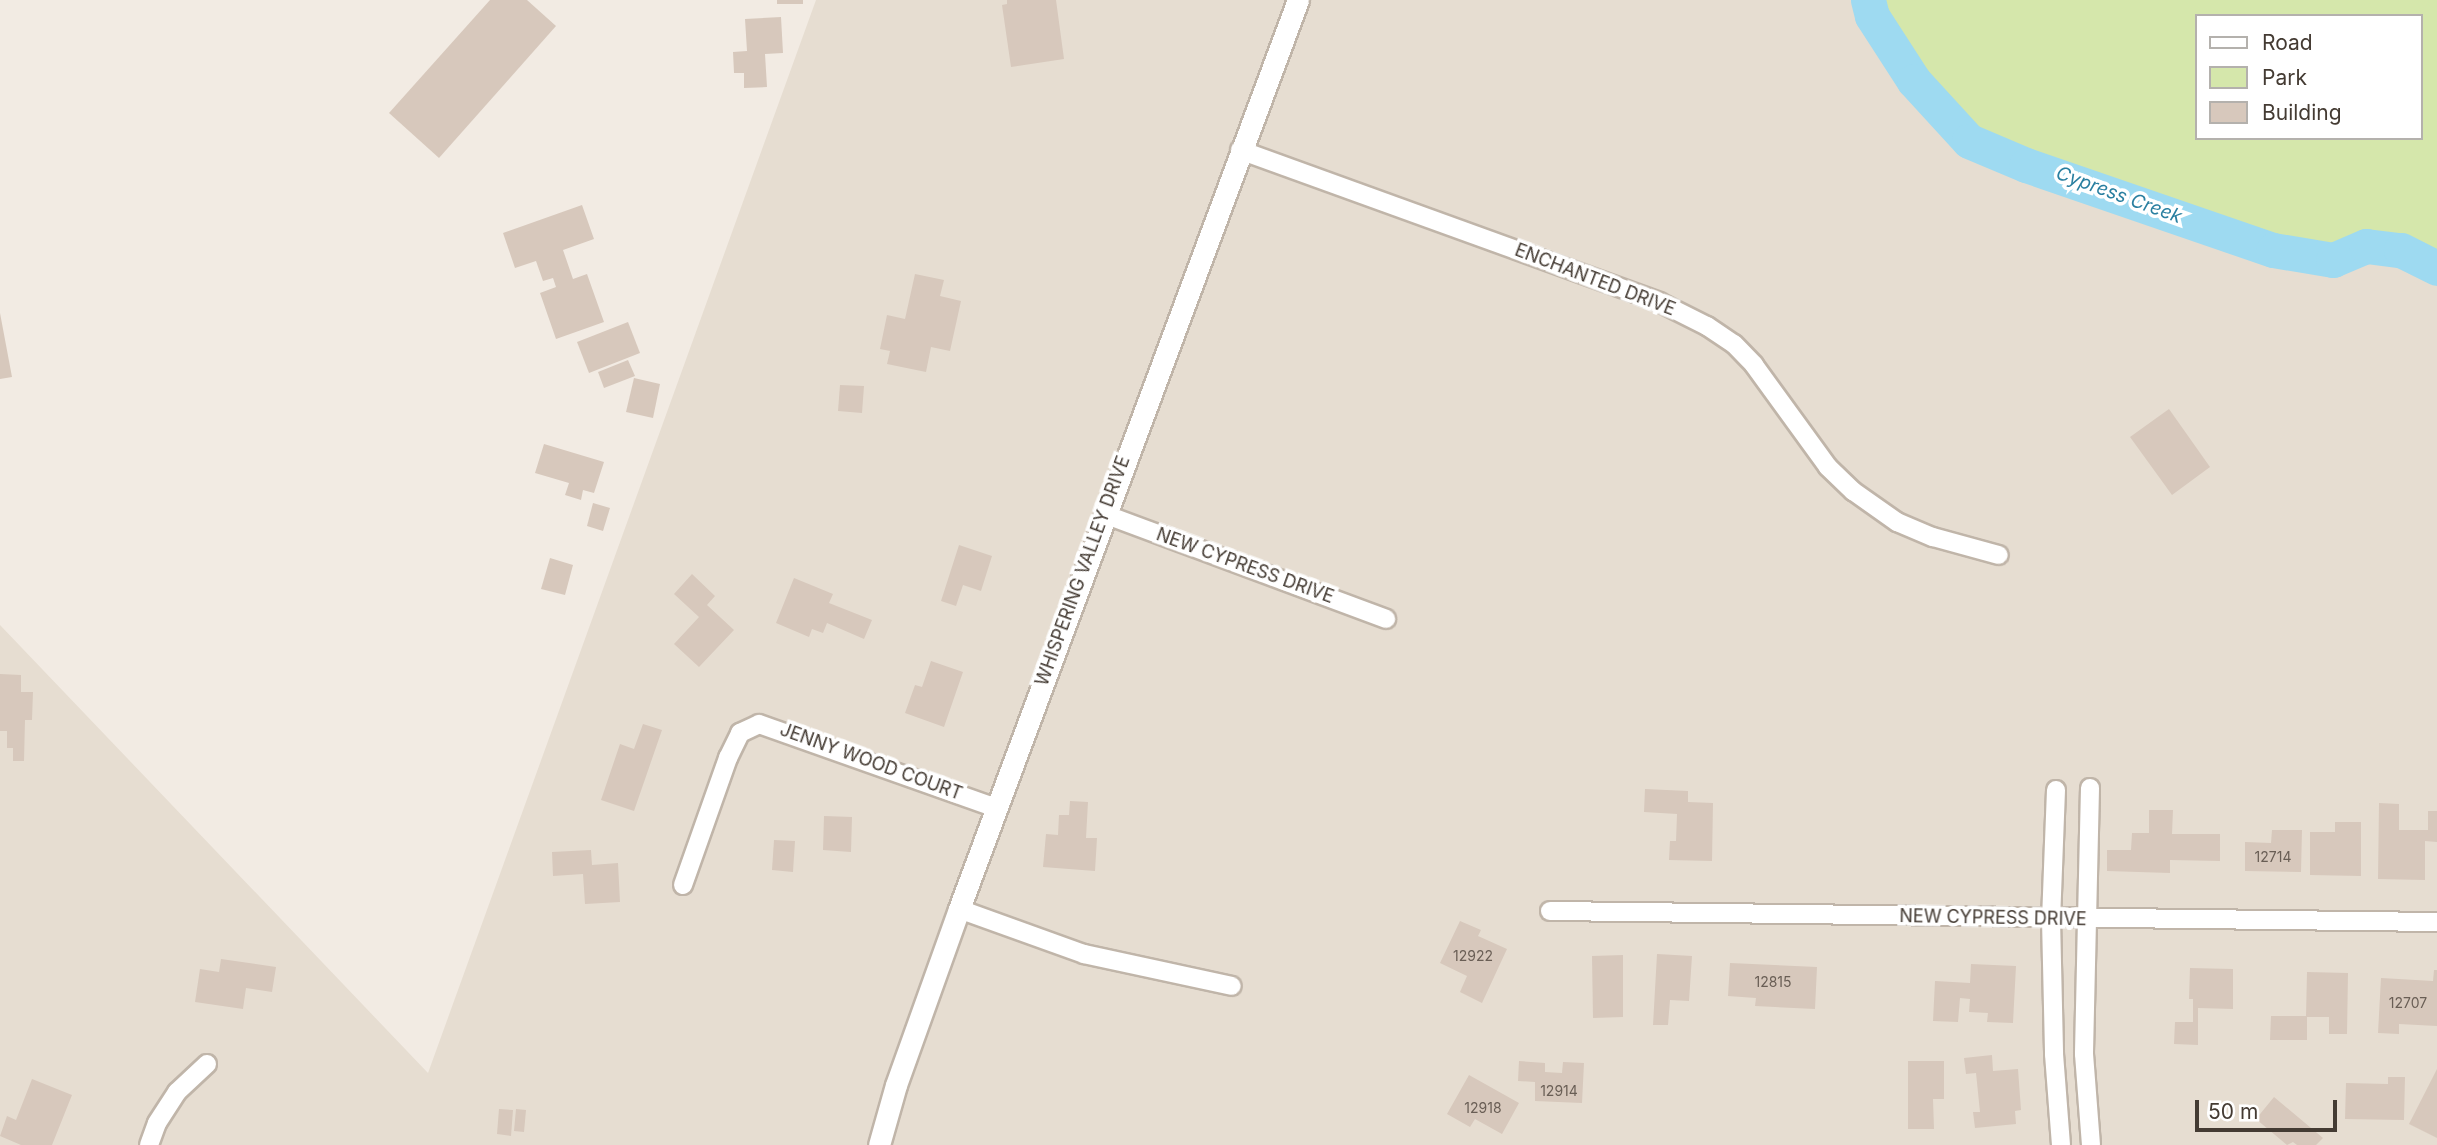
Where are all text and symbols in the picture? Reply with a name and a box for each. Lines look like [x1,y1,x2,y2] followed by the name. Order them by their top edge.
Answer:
[2196,14,2423,140] legend
[2262,30,2313,55] text: Road
[2262,65,2307,90] text: Park
[2262,100,2342,125] text: Building
[2053,162,2185,228] water label: Cypress Creek
[1512,239,1678,321] street label: ENCHANTED DRIVE
[1031,453,1135,689] street label: WHISPERING VALLEY DRIVE
[1153,524,1337,608] street label: NEW CYPRESS DRIVE
[777,719,965,805] street label: JENNY WOOD COURT
[2255,849,2291,865] house number: 12714
[1899,906,2087,930] street label: NEW CYPRESS DRIVE
[1453,948,1493,964] house number: 12922
[1754,974,1792,990] house number: 12815
[2389,995,2427,1011] house number: 12707
[1540,1083,1578,1099] house number: 12914
[2199,1086,2341,1130] scale bar
[2208,1099,2258,1124] text: 50 m
[1464,1100,1502,1116] house number: 12918

